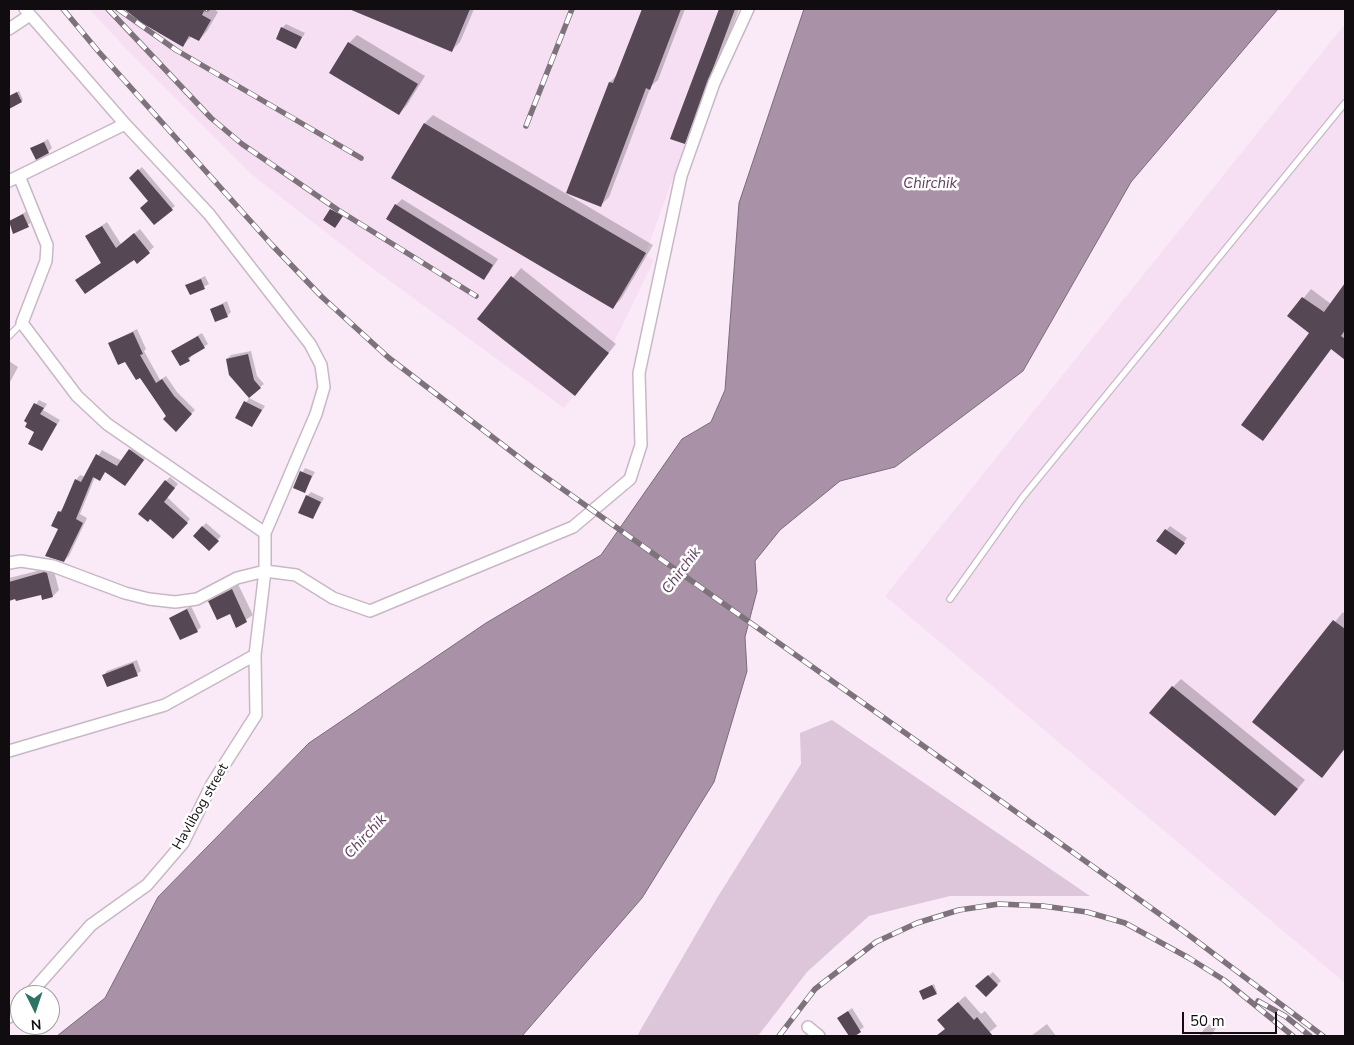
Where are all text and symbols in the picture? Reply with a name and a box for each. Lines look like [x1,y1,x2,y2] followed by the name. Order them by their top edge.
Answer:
[903,175,957,193] water label: Chirchik
[659,544,705,598] water label: Chirchik
[170,761,232,853] street label: Hаvlibog street
[341,811,391,863] water label: Chirchik
[10,985,60,1035] north arrow
[1184,1002,1279,1034] scale bar
[1190,1011,1225,1031] text: 50 m
[30,1015,42,1034] text: N

